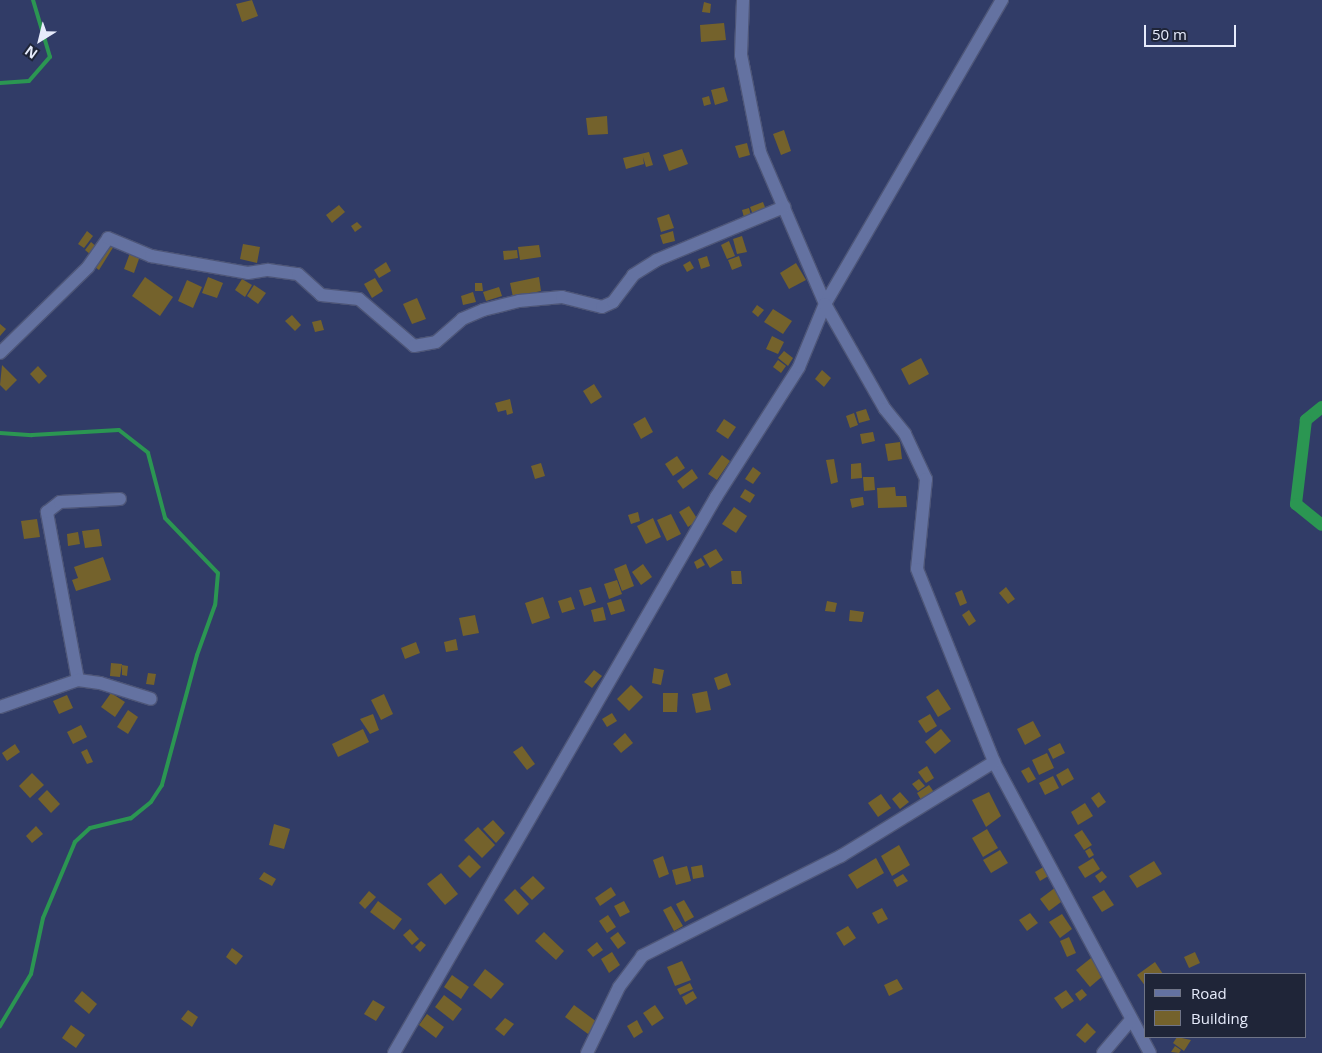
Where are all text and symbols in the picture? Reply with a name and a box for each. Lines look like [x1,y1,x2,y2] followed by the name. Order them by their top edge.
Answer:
[15,15,65,65] north arrow
[1147,15,1240,47] scale bar
[1152,24,1187,44] text: 50 m
[21,42,41,64] text: N
[1144,973,1307,1038] legend
[1191,983,1227,1003] text: Road
[1191,1008,1248,1028] text: Building

